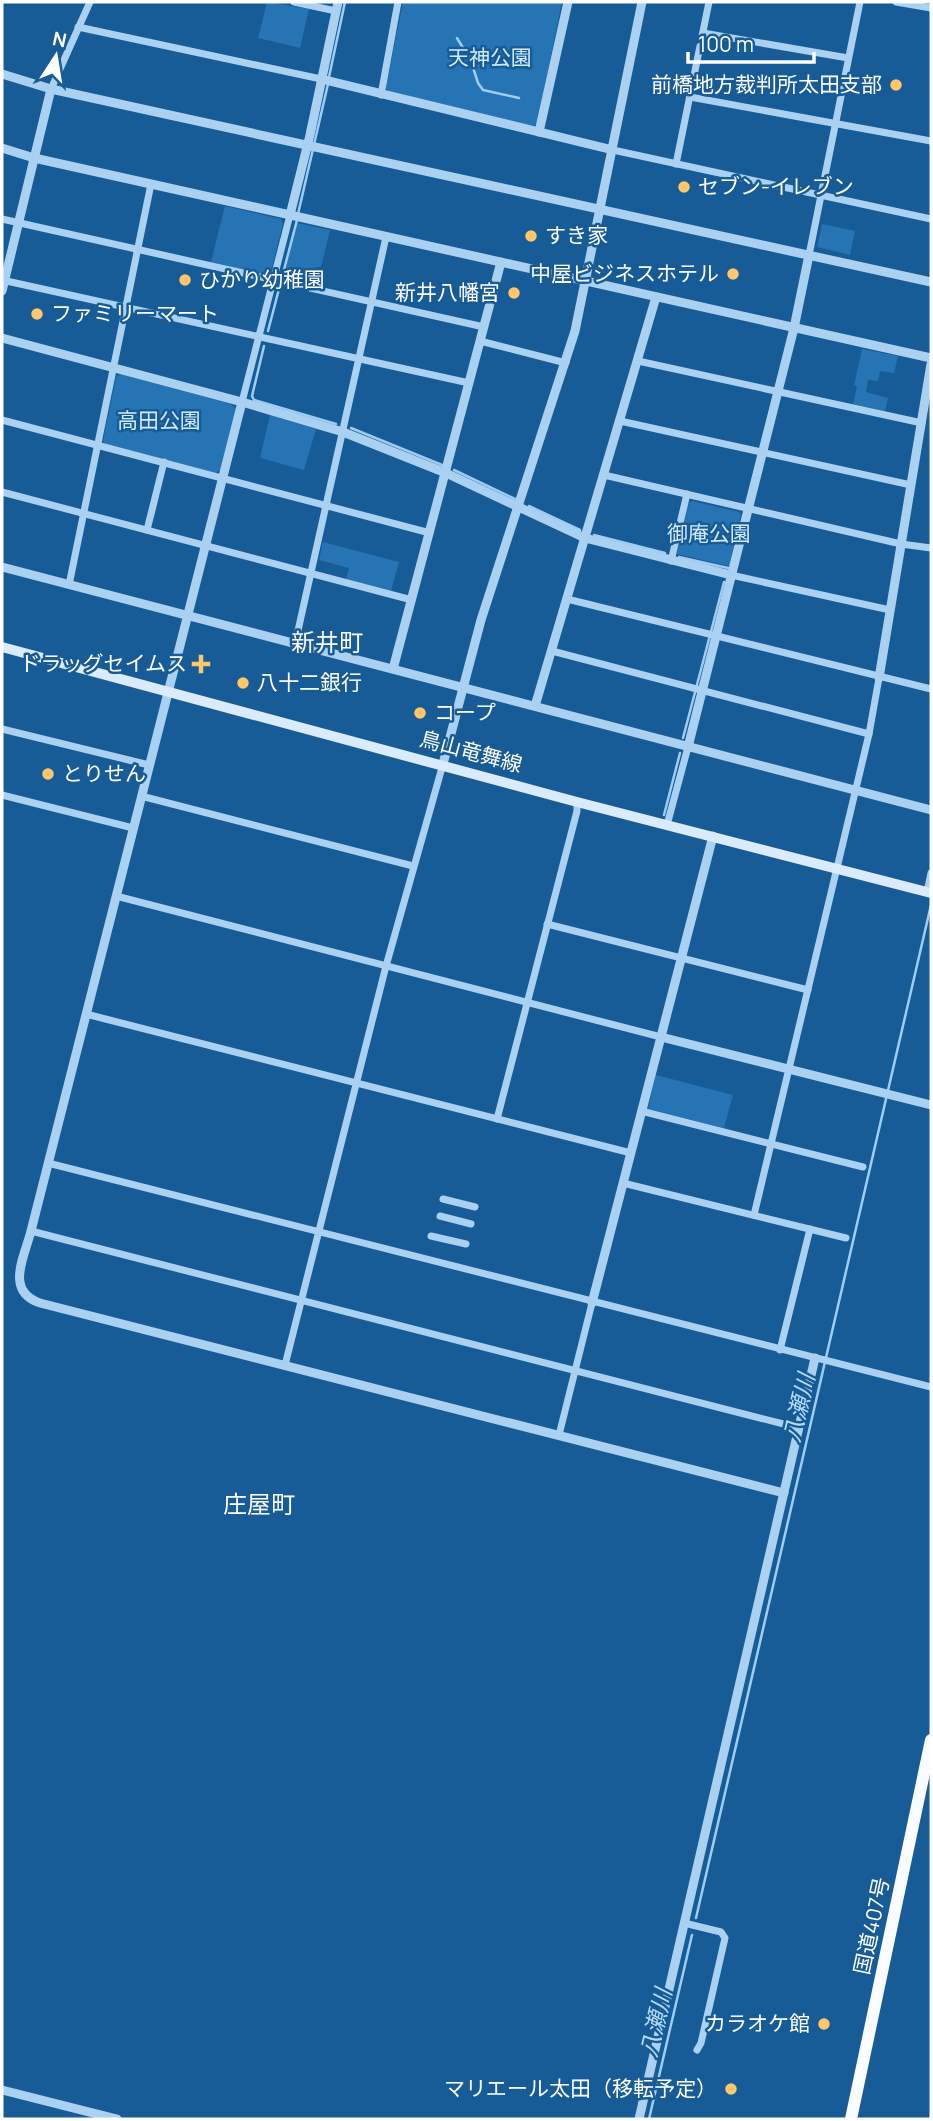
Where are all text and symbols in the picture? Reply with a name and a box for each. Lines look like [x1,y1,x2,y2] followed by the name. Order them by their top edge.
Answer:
[21,21,91,91] north arrow
[688,21,814,65] scale bar
[50,25,69,54] text: N
[698,30,754,58] text: 100 m
[448,43,532,71] park label: 天神公園
[651,70,882,98] place label: 前橋地方裁判所太田支部
[888,77,904,93] marker: 前橋地方裁判所太田支部
[698,172,854,200] place label: セブン-イレブン
[676,179,692,195] marker: セブン-イレブン
[545,221,608,249] place label: すき家
[523,228,539,244] marker: すき家
[530,259,719,287] place label: 中屋ビジネスホテル
[199,265,325,293] place label: ひかり幼稚園
[725,266,741,282] marker: 中屋ビジネスホテル
[177,272,193,288] marker: ひかり幼稚園
[395,278,500,306] place label: 新井八幡宮
[506,285,522,301] marker: 新井八幡宮
[51,299,219,327] place label: ファミリーマート
[29,306,45,322] marker: ファミリーマート
[117,406,201,434] park label: 高田公園
[667,519,751,547] park label: 御庵公園
[291,625,363,658] district label: 新井町
[19,649,187,677] place label: ドラッグセイムス
[193,656,209,672] marker: ドラッグセイムス
[257,668,362,696] place label: 八十二銀行
[235,675,251,691] marker: 八十二銀行
[434,698,496,726] place label: コープ
[412,705,428,721] marker: コープ
[417,724,526,778] street label: 鳥山竜舞線
[62,759,146,787] place label: とりせん
[40,766,56,782] marker: とりせん
[775,1368,822,1445] water label: 八瀬川
[223,1487,295,1520] district label: 庄屋町
[847,1875,895,1977] street label: 国道407号
[632,1983,679,2060] water label: 八瀬川
[705,2009,810,2037] place label: カラオケ館
[816,2016,832,2032] marker: カラオケ館
[444,2074,717,2102] place label: マリエール太田（移転予定）
[723,2081,739,2097] marker: マリエール太田（移転予定）

